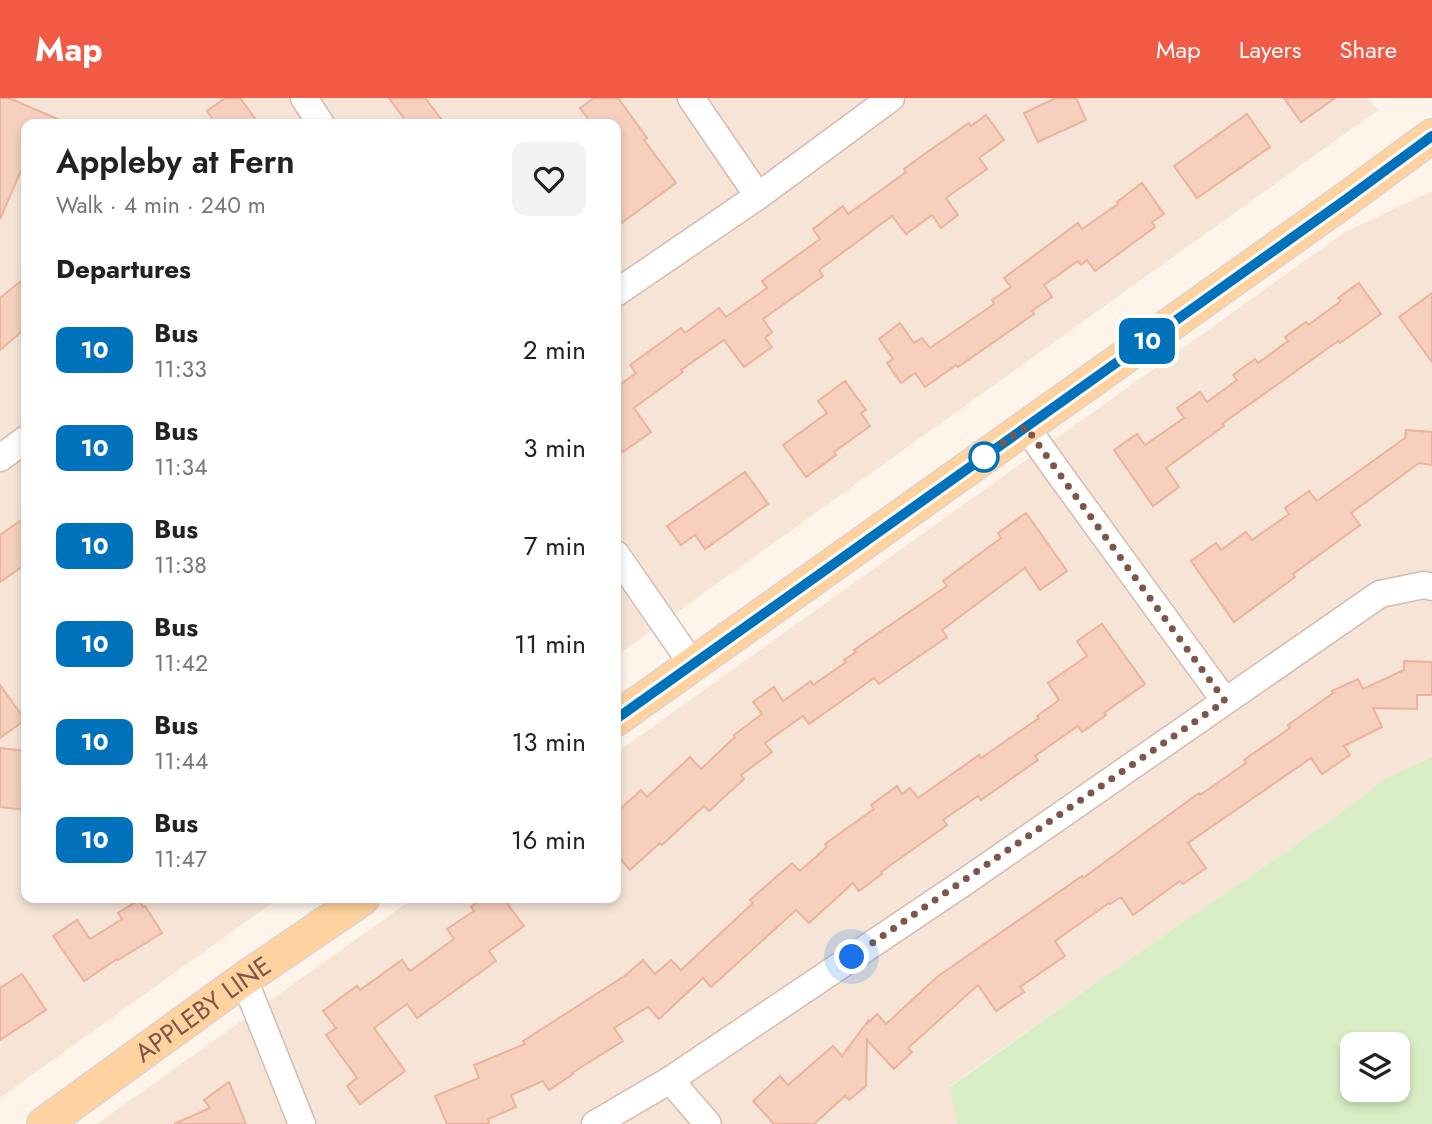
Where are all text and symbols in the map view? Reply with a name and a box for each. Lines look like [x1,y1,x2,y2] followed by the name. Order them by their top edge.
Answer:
[35,26,103,73] text: Map
[1156,32,1201,67] text: Map
[1239,32,1301,67] text: Layers
[1339,32,1397,67] text: Share
[56,138,295,185] text: Appleby at Fern
[512,142,586,216] button: heart
[56,188,266,222] text: Walk · 4 min · 240 m
[56,250,191,288] text: Departures
[154,314,198,352] text: Bus
[1116,318,1178,364] line badge: 10
[1133,323,1161,358] text: 10
[523,331,586,369] text: 2 min
[80,332,109,367] text: 10
[154,352,207,386] text: 11:33
[154,412,198,450] text: Bus
[523,429,586,467] text: 3 min
[80,430,109,465] text: 10
[969,442,999,472] unlabelled marker
[154,450,208,484] text: 11:34
[154,510,198,548] text: Bus
[524,527,586,565] text: 7 min
[80,528,109,563] text: 10
[154,548,207,582] text: 11:38
[154,608,198,646] text: Bus
[514,625,586,663] text: 11 min
[80,626,109,661] text: 10
[154,646,208,680] text: 11:42
[154,706,198,744] text: Bus
[512,723,586,761] text: 13 min
[80,724,109,759] text: 10
[154,744,208,778] text: 11:44
[154,804,198,842] text: Bus
[511,821,586,859] text: 16 min
[80,822,109,857] text: 10
[154,842,207,876] text: 11:47
[834,939,869,974] your location
[127,947,279,1071] street label: APPLEBY LINE
[1340,1032,1410,1102] map controls
[1340,1032,1410,1102] button: layers

